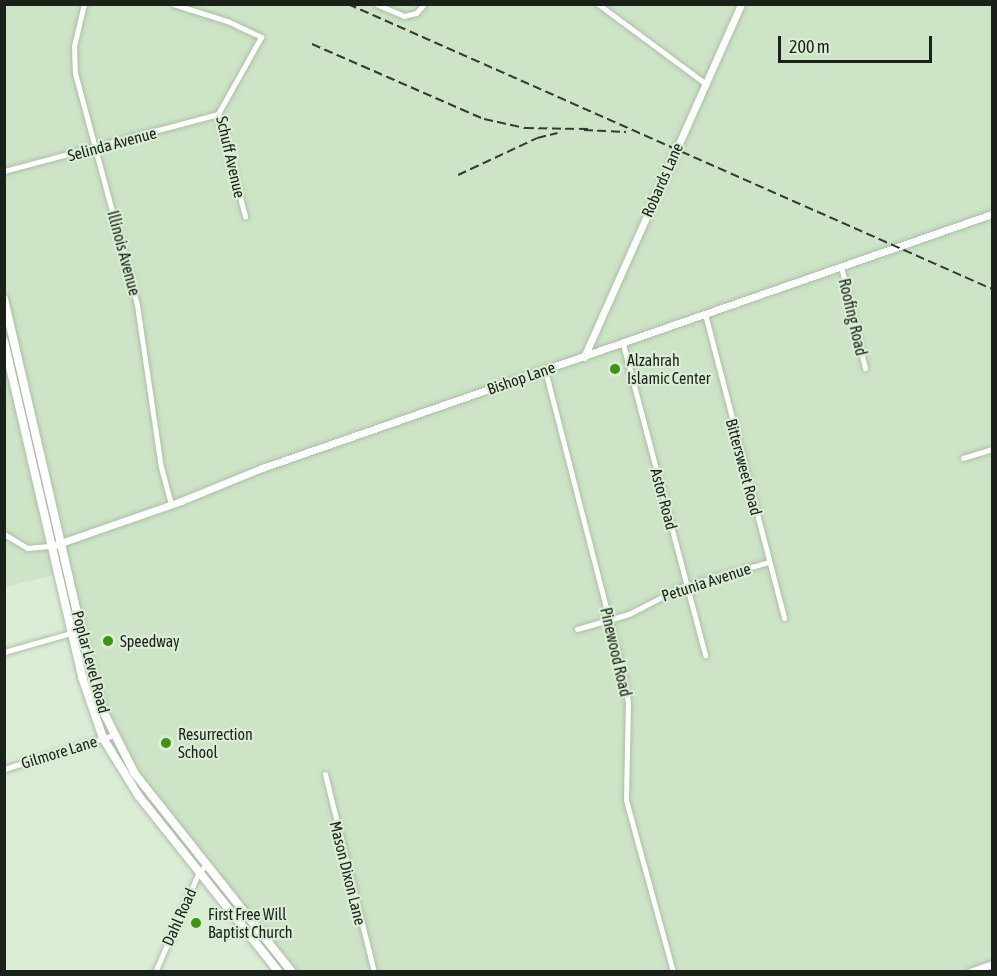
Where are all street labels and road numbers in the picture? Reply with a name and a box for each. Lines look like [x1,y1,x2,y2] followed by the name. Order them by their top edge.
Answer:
[212,114,250,200] street label: Schuff Avenue
[65,123,159,165] street label: Selinda Avenue
[637,140,687,220] street label: Robards Lane
[103,208,145,298] street label: Illinois Avenue
[835,277,871,357] street label: Roofing Road
[484,357,558,399] street label: Bishop Lane
[722,417,766,517] street label: Bittersweet Road
[647,466,681,532] street label: Astor Road
[659,559,753,605] street label: Petunia Avenue
[596,606,636,698] street label: Pinewood Road
[68,609,114,715] street label: Poplar Level Road
[19,731,99,773] street label: Gilmore Lane
[326,819,370,927] street label: Mason Dixon Lane
[158,885,200,949] street label: Dahl Road

